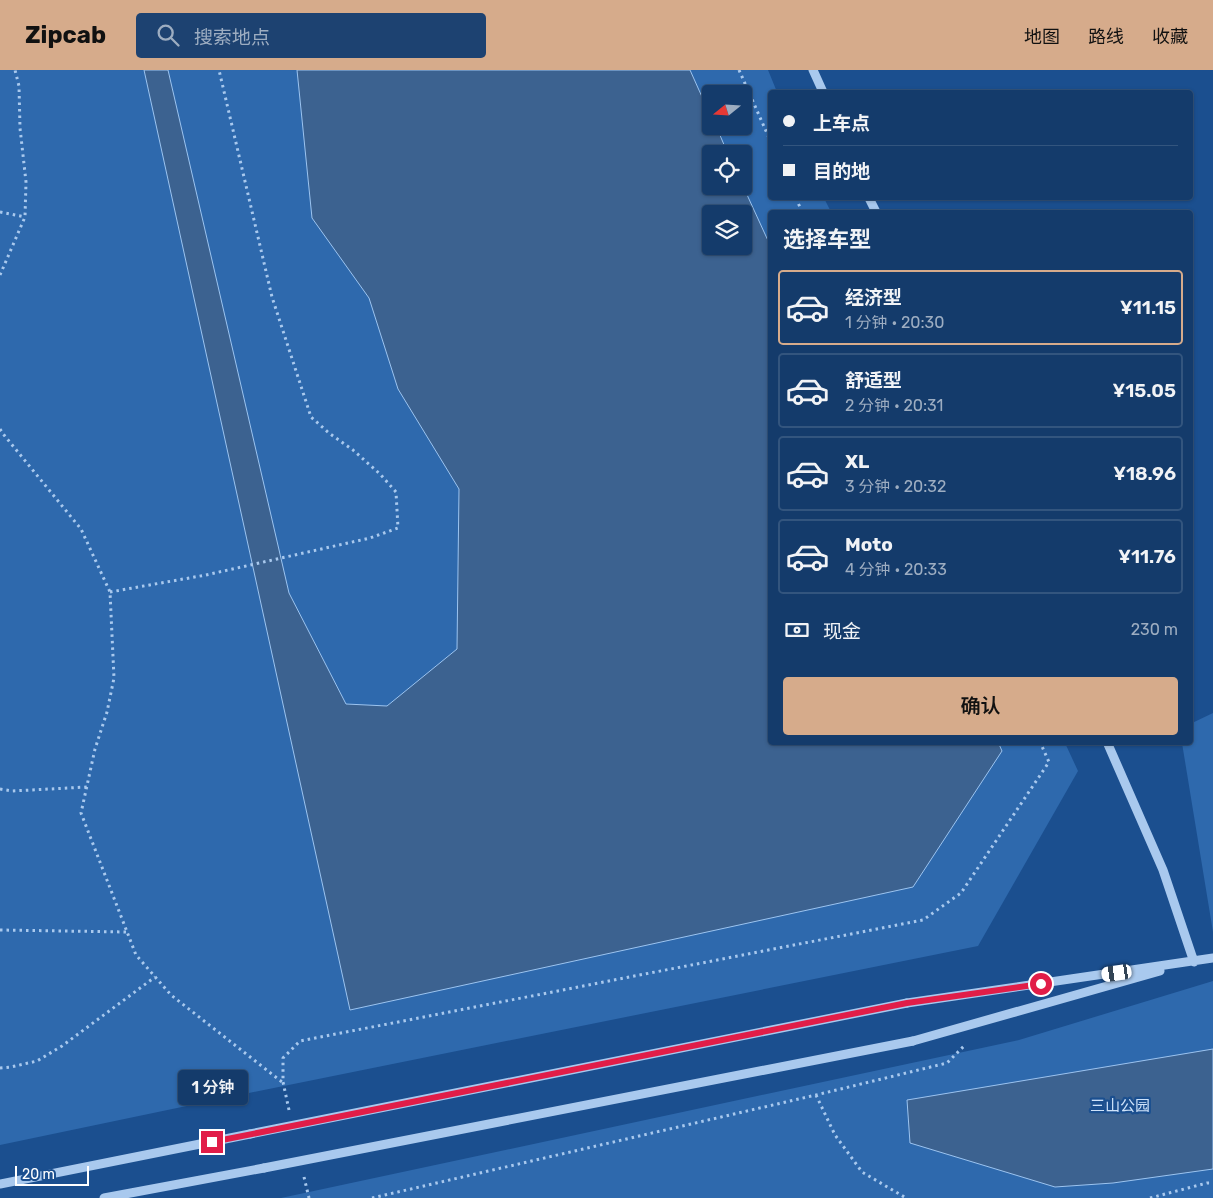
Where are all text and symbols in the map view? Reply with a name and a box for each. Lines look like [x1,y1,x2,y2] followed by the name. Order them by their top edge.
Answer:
[136,13,486,58] search box
[25,21,106,49] text: Zipcab
[154,21,182,49] icon: search
[194,26,270,49] text: 搜索地点
[1024,26,1060,48] text: 地图
[1088,26,1124,48] text: 路线
[1152,26,1188,48] text: 收藏
[702,85,752,135] north arrow
[702,85,752,255] map controls
[813,112,870,135] text: 上车点
[702,145,752,195] button: locate
[813,160,870,183] text: 目的地
[702,205,752,255] button: layers
[783,226,871,253] text: 选择车型
[785,285,830,330] icon: car
[845,286,902,309] text: 经济型
[1120,296,1176,319] text: ¥11.15
[845,313,944,332] text: 1 分钟 · 20:30
[785,368,830,413] icon: car
[845,369,902,392] text: 舒适型
[1112,379,1176,402] text: ¥15.05
[845,396,943,415] text: 2 分钟 · 20:31
[845,450,869,473] text: XL
[785,451,830,496] icon: car
[1113,462,1176,485] text: ¥18.96
[845,477,946,496] text: 3 分钟 · 20:32
[845,533,893,556] text: Moto
[785,534,830,579] icon: car
[1118,545,1176,568] text: ¥11.76
[845,560,947,579] text: 4 分钟 · 20:33
[783,616,811,644] icon: cash
[823,620,861,643] text: 现金
[1131,620,1178,639] text: 230 m
[783,677,1178,735] button: 确认
[1101,963,1132,983] car
[1030,973,1052,995] route start
[177,1070,247,1104] callout: 1 分钟
[191,1078,235,1097] text: 1 分钟
[1090,1097,1150,1115] park label: 三山公园
[201,1131,223,1153] route end
[15,1163,89,1186] scale bar
[22,1166,55,1183] text: 20 m

